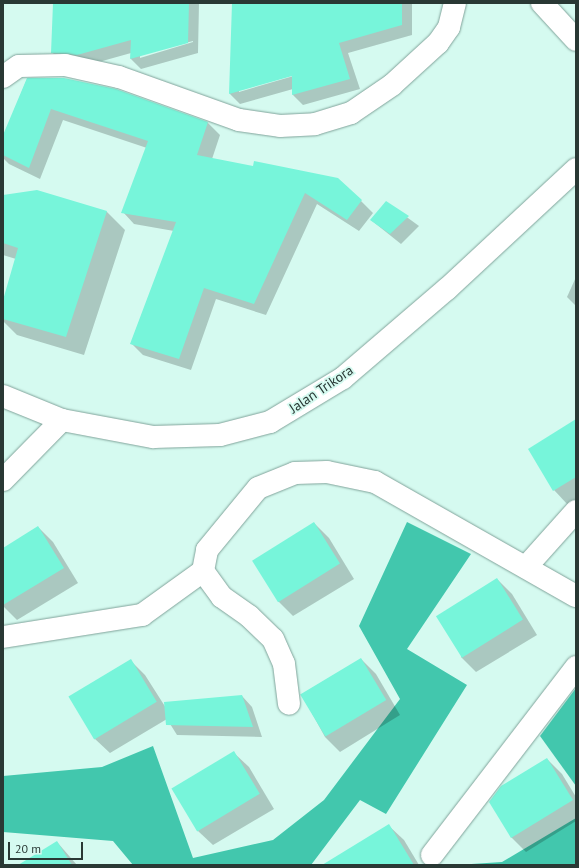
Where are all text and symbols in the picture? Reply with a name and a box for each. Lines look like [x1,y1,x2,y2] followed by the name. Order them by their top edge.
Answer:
[286,361,356,417] street label: Jalan Trikora
[10,834,85,860] scale bar
[15,841,41,856] text: 20 m

